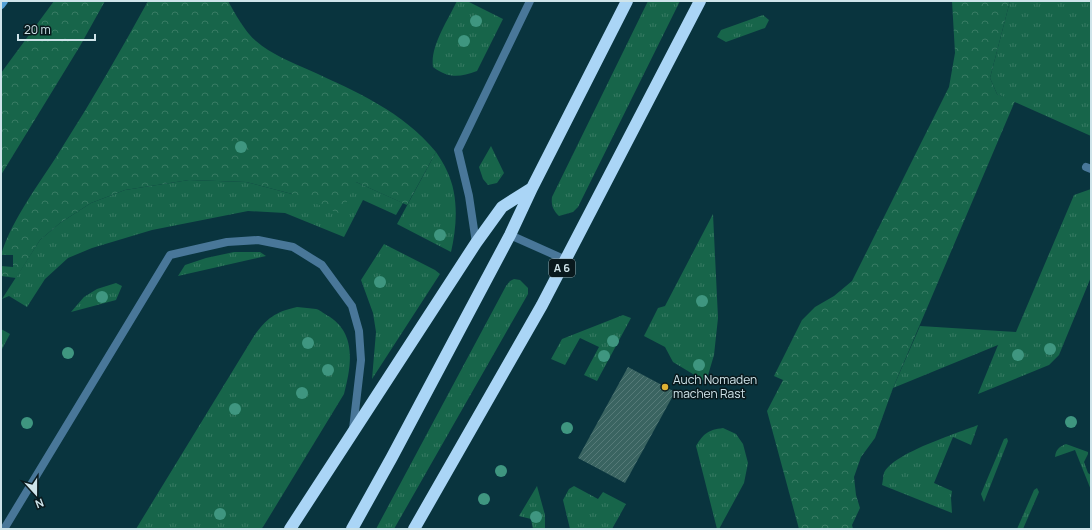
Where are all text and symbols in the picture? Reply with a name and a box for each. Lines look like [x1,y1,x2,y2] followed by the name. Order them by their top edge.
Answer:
[18,16,95,42] scale bar
[24,21,51,38] text: 20 m
[549,259,575,277] road number: A 6
[673,371,757,402] place label: Auch Nomaden machen Rast
[660,382,670,392] marker: Auch Nomaden machen Rast
[16,474,56,514] north arrow
[33,495,46,512] text: N

